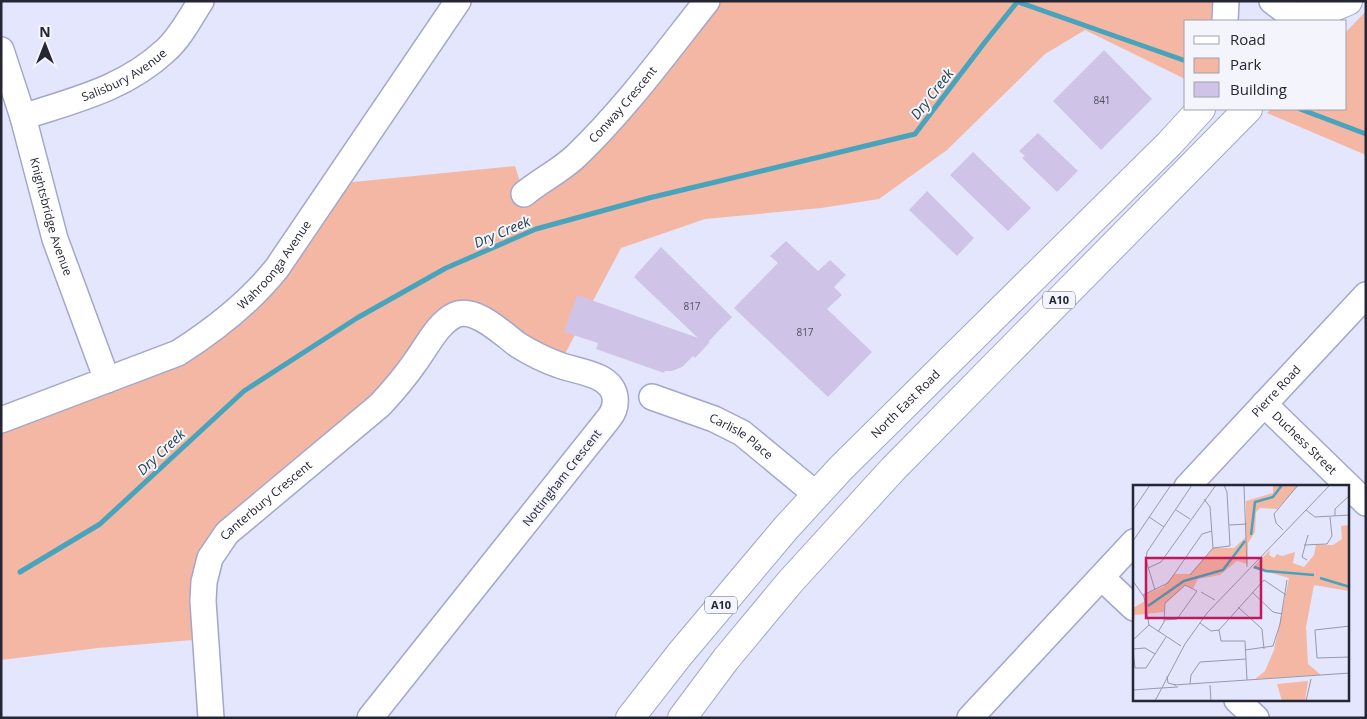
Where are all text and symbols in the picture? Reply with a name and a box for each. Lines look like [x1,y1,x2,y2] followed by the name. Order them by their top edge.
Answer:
[20,20,70,70] north arrow
[1184,20,1347,110] legend
[39,22,51,41] text: N
[1230,29,1266,49] text: Road
[79,44,170,105] street label: Salisbury Avenue
[1230,54,1261,74] text: Park
[585,63,661,146] street label: Conway Crescent
[906,63,958,123] water label: Dry Creek
[1230,79,1287,99] text: Building
[1093,93,1111,107] house number: 841
[26,156,77,278] street label: Knightsbridge Avenue
[471,211,534,252] water label: Dry Creek
[233,217,315,313] street label: Wahroonga Avenue
[1043,292,1075,308] road number: A10
[683,299,701,313] house number: 817
[796,325,814,339] house number: 817
[1247,361,1304,421] street label: Pierre Road
[867,366,944,442] street label: North East Road
[1268,407,1341,478] street label: Duchess Street
[707,409,777,463] street label: Carlisle Place
[132,424,190,479] water label: Dry Creek
[518,426,605,530] street label: Nottingham Crescent
[216,457,315,543] street label: Canterbury Crescent
[1133,485,1350,702] inset map
[705,596,737,614] road number: A10

